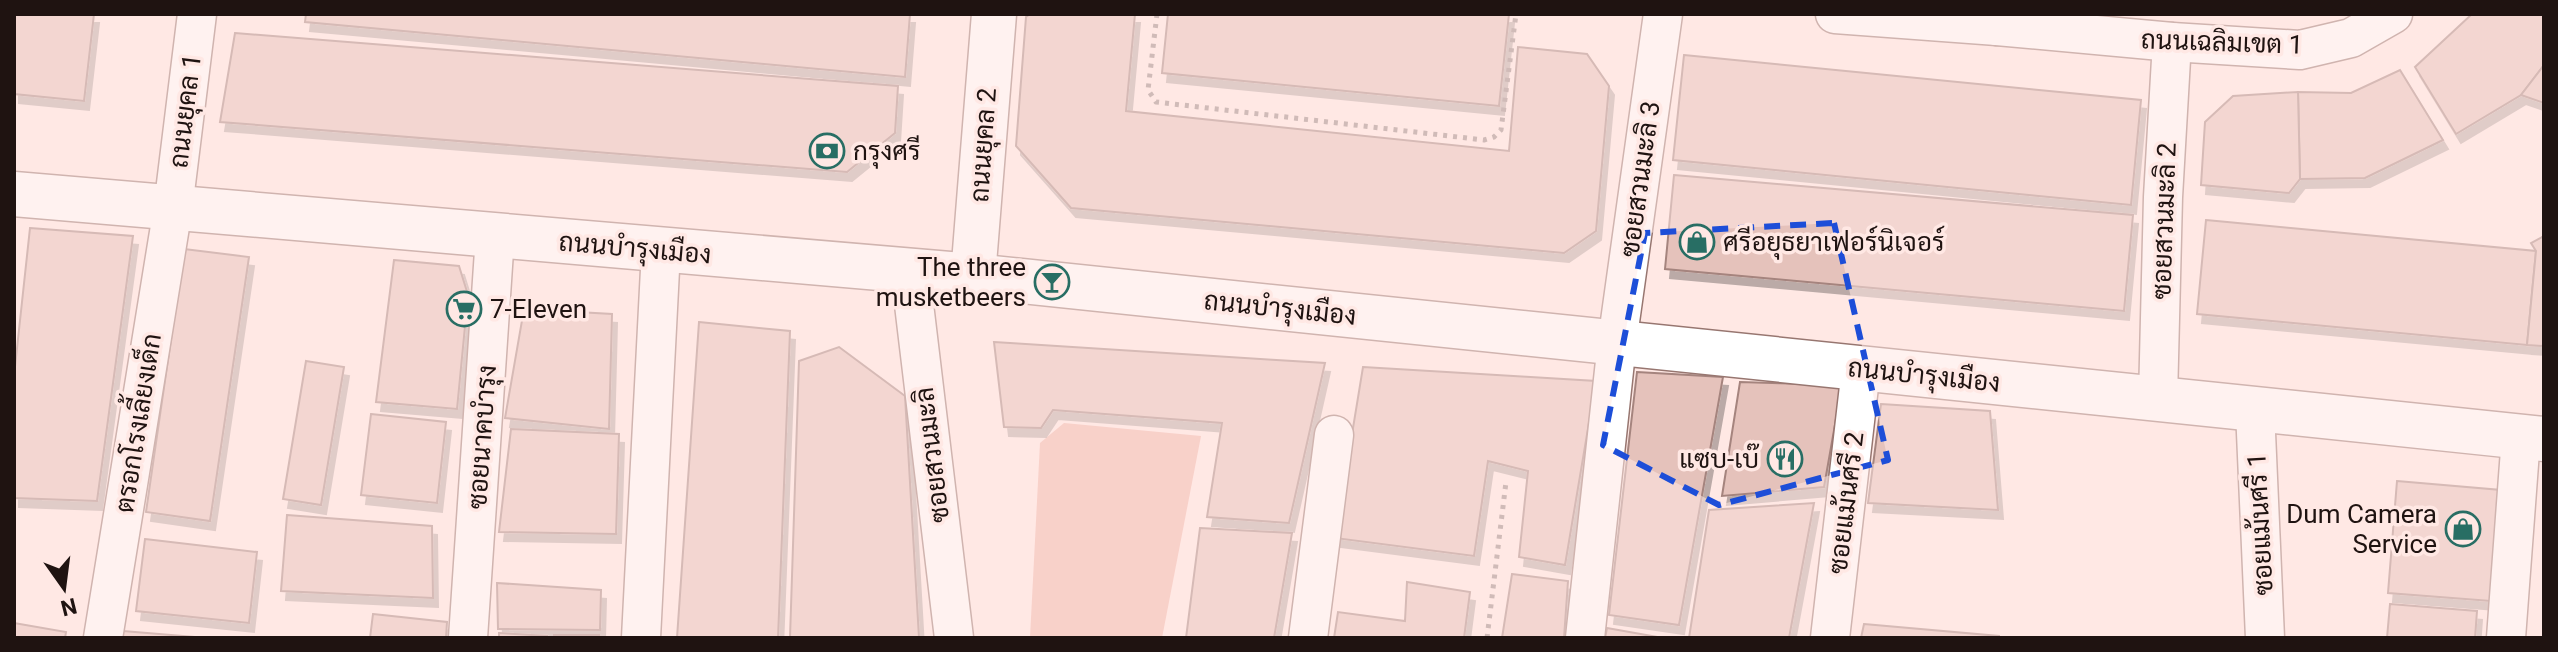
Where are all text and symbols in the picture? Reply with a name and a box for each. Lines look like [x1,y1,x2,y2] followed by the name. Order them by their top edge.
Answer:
[2140,24,2304,60] street label: ถนนเฉลิมเขต 1
[163,52,210,170] street label: ถนนยุคล 1
[964,87,1005,204] street label: ถนนยุคล 2
[1614,99,1666,259] street label: ซอยสวนมะลิ 3
[808,132,846,170] bank icon: กรุงศรี
[853,135,921,169] place label: กรุงศรี
[2146,142,2182,300] street label: ซอยสวนมะลิ 2
[1678,223,1716,261] shop icon: ศรีอยุธยาเฟอร์นิเจอร์
[557,225,713,273] street label: ถนนบำรุงเมือง
[1723,225,1945,260] place label: ศรีอยุธยาเฟอร์นิเจอร์
[876,252,1026,312] place label: The three musketbeers
[1033,263,1071,301] bar icon: The three musketbeers
[1202,284,1358,334] street label: ถนนบำรุงเมือง
[445,290,483,328] supermarket icon: 7-Eleven
[490,294,587,324] place label: 7-Eleven
[101,330,167,515] street label: ตรอกโรงเลี้ยงเด็ก
[1846,351,2002,401] street label: ถนนบำรุงเมือง
[462,364,505,510] street label: ซอยนาคบำรุง
[909,386,955,524] street label: ซอยสวนมะลิ
[1821,430,1870,576] street label: ซอยแม้นศรี 2
[1766,440,1804,478] restaurant icon: แซบ-เบ๊
[1679,443,1760,474] place label: แซบ-เบ๊
[2240,452,2279,596] street label: ซอยแม้นศรี 1
[2286,499,2437,559] place label: Dum Camera Service
[2444,510,2482,548] shop icon: Dum Camera Service
[24,548,104,628] north arrow
[58,593,79,621] text: N

